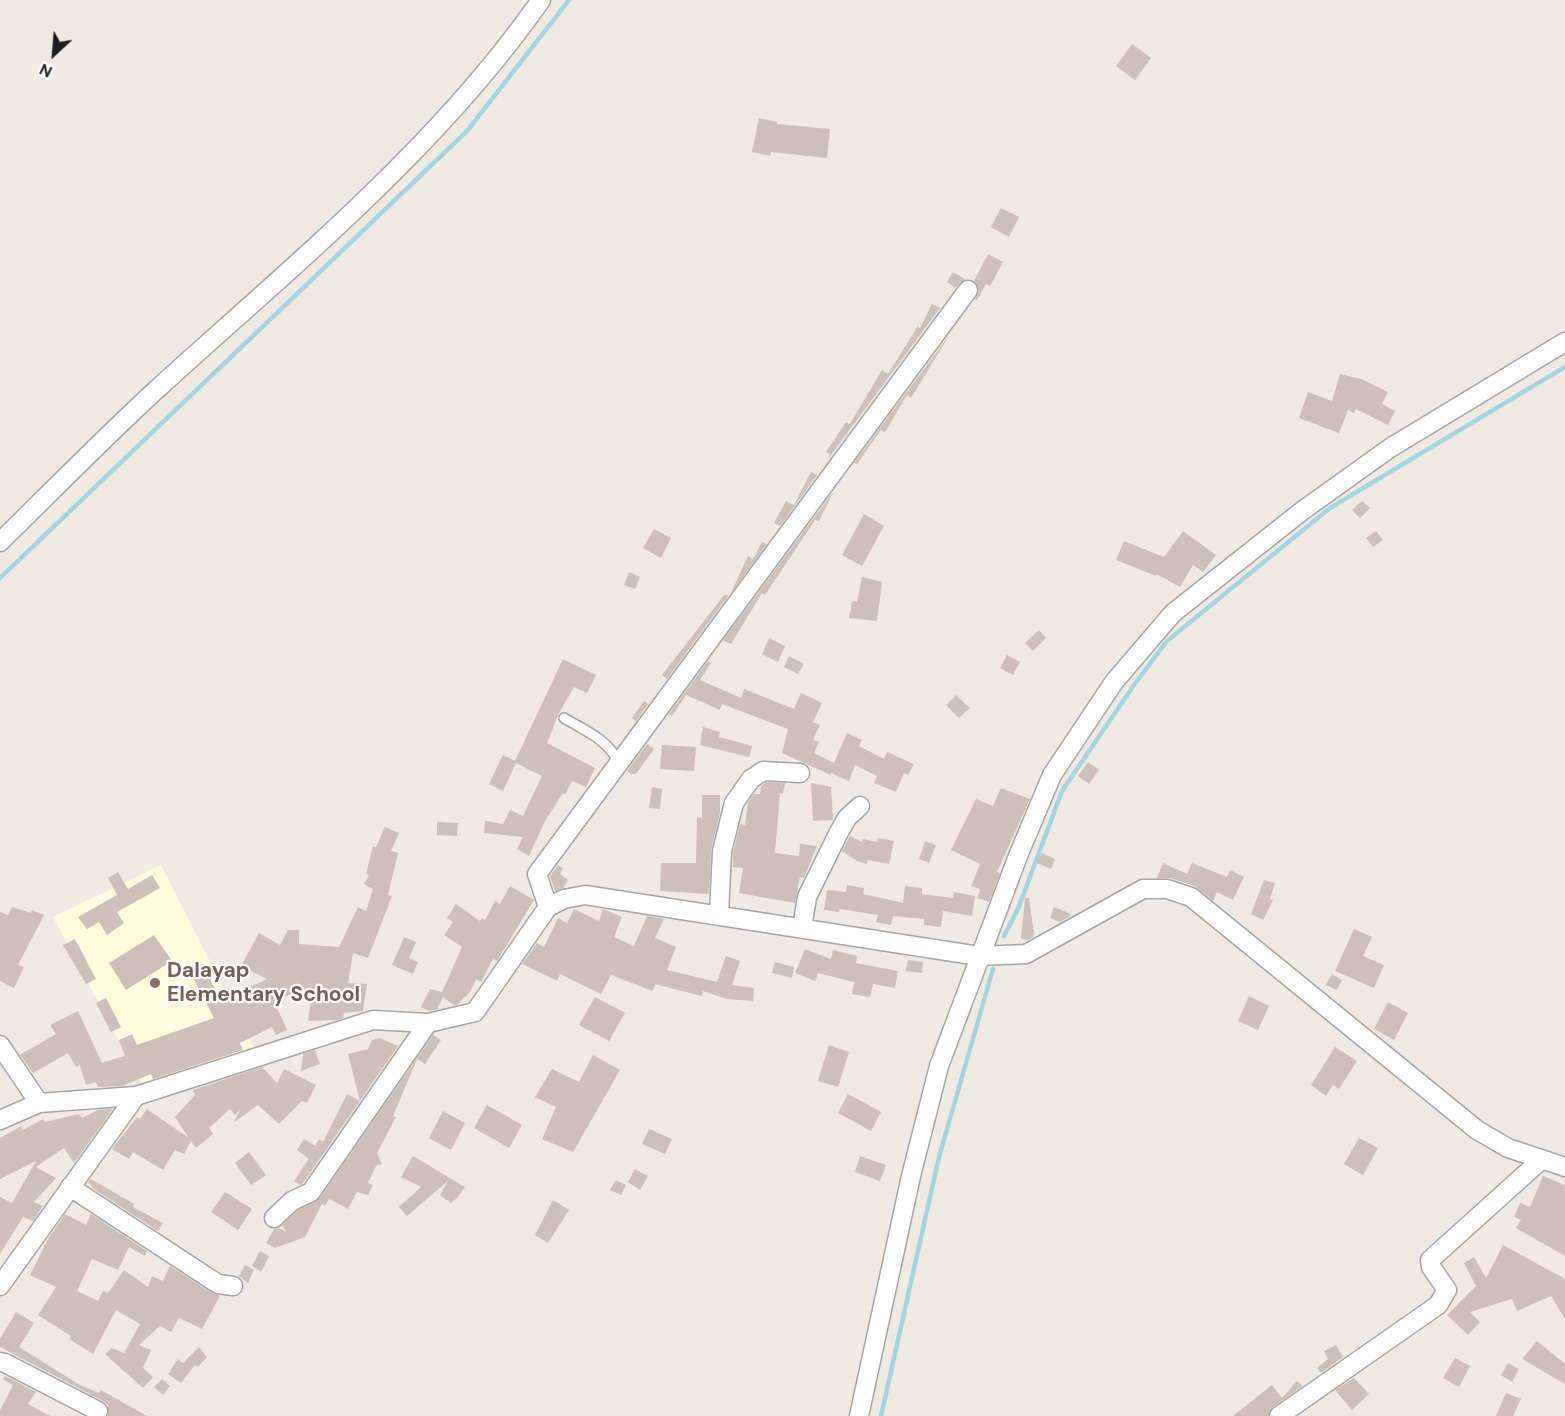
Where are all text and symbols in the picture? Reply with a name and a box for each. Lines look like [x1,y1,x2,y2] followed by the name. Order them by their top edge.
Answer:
[24,24,84,84] north arrow
[36,59,56,83] text: N
[167,958,360,1008] place label: Dalayap Elementary School
[148,976,162,990] marker: Dalayap Elementary School

